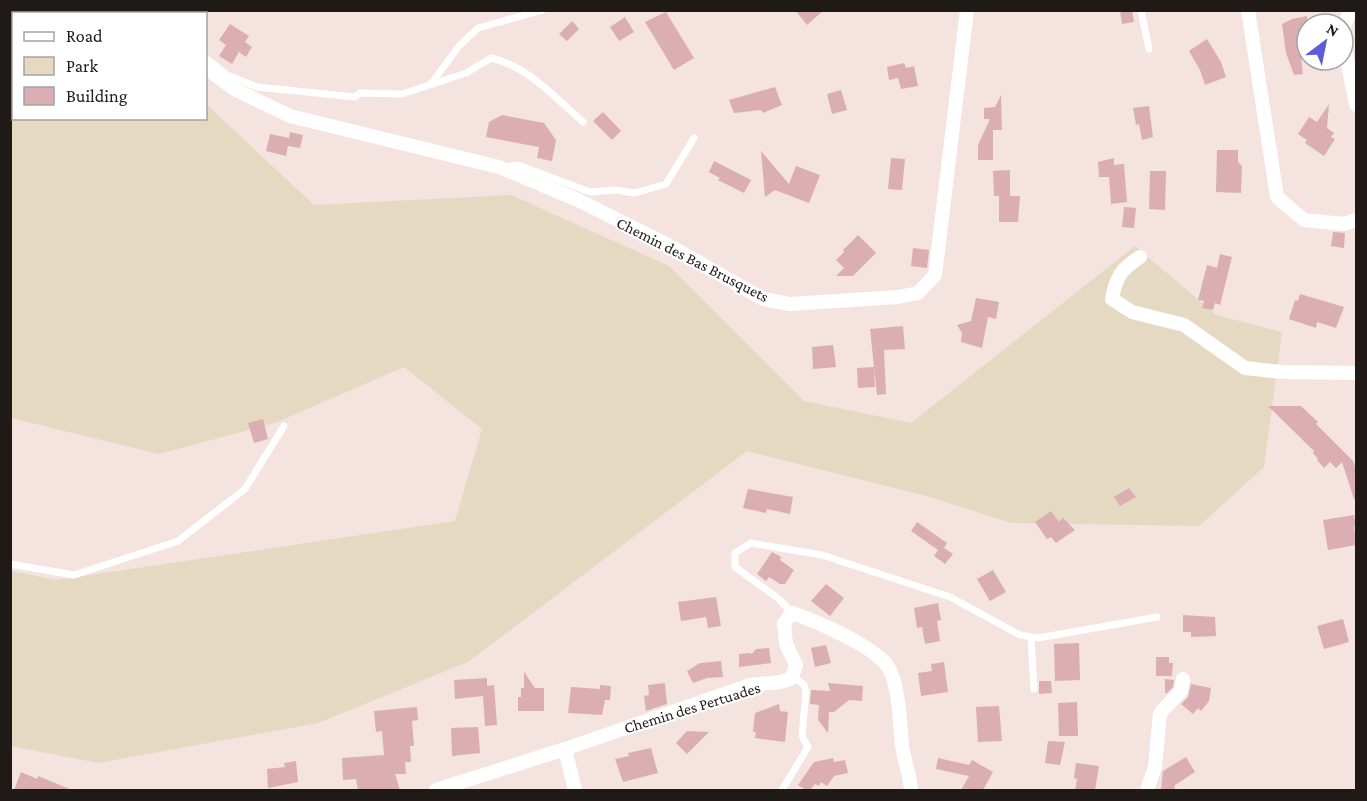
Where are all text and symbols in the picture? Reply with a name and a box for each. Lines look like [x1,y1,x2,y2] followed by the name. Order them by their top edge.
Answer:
[12,12,207,120] legend
[1295,12,1355,72] north arrow
[1324,20,1342,40] text: N
[66,26,103,46] text: Road
[66,56,98,76] text: Park
[66,86,128,106] text: Building
[614,214,772,306] street label: Chemin des Bas Brusquets
[622,679,762,736] street label: Chemin des Pertuades

